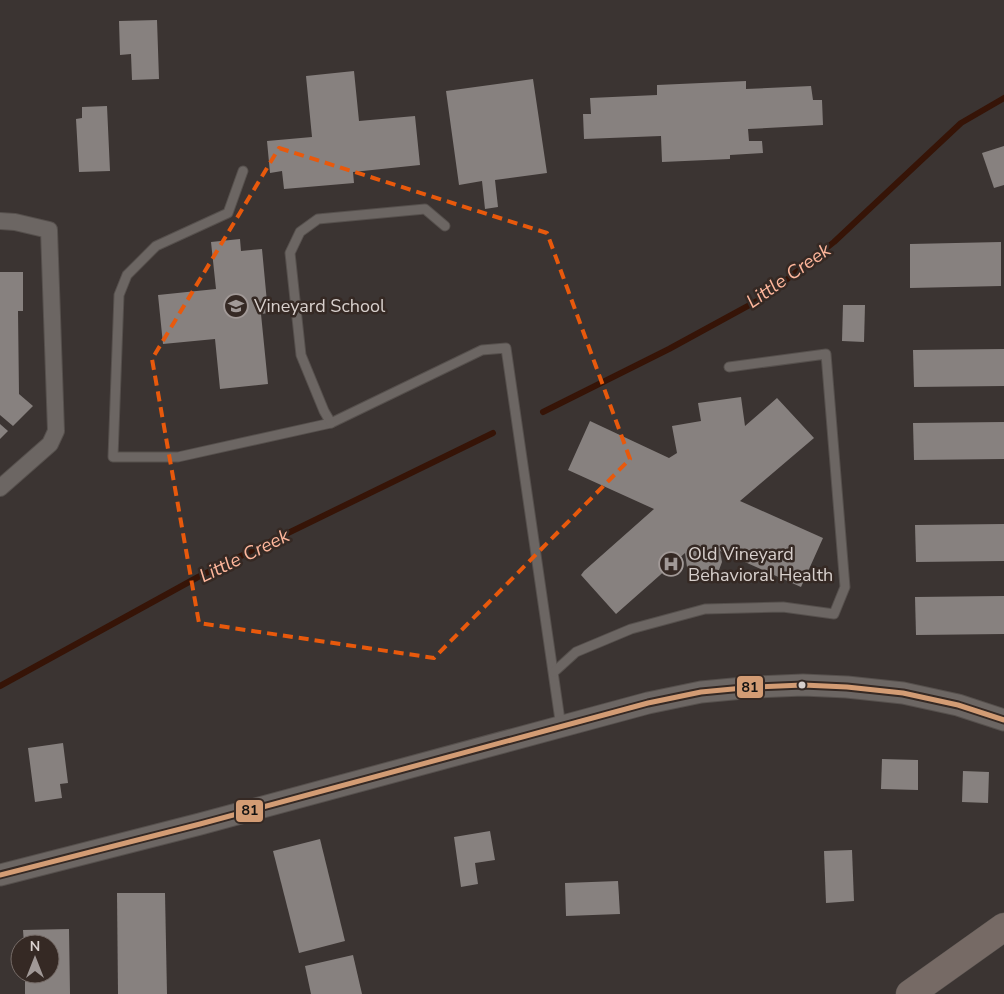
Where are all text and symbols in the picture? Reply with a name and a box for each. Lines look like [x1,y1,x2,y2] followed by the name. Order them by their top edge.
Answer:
[741,237,836,314] water label: Little Creek
[223,293,249,319] school or university icon: Vineyard School
[253,294,386,318] place label: Vineyard School
[195,523,294,589] water label: Little Creek
[688,542,833,587] place label: Old Vineyard Behavioral Health
[658,551,684,577] hospital icon: Old Vineyard Behavioral Health
[736,675,764,699] line badge: 81
[742,678,758,697] text: 81
[797,680,807,690] unlabelled marker
[235,799,264,823] line badge: 81
[242,801,258,820] text: 81
[10,934,60,984] north arrow
[30,937,40,956] text: N

